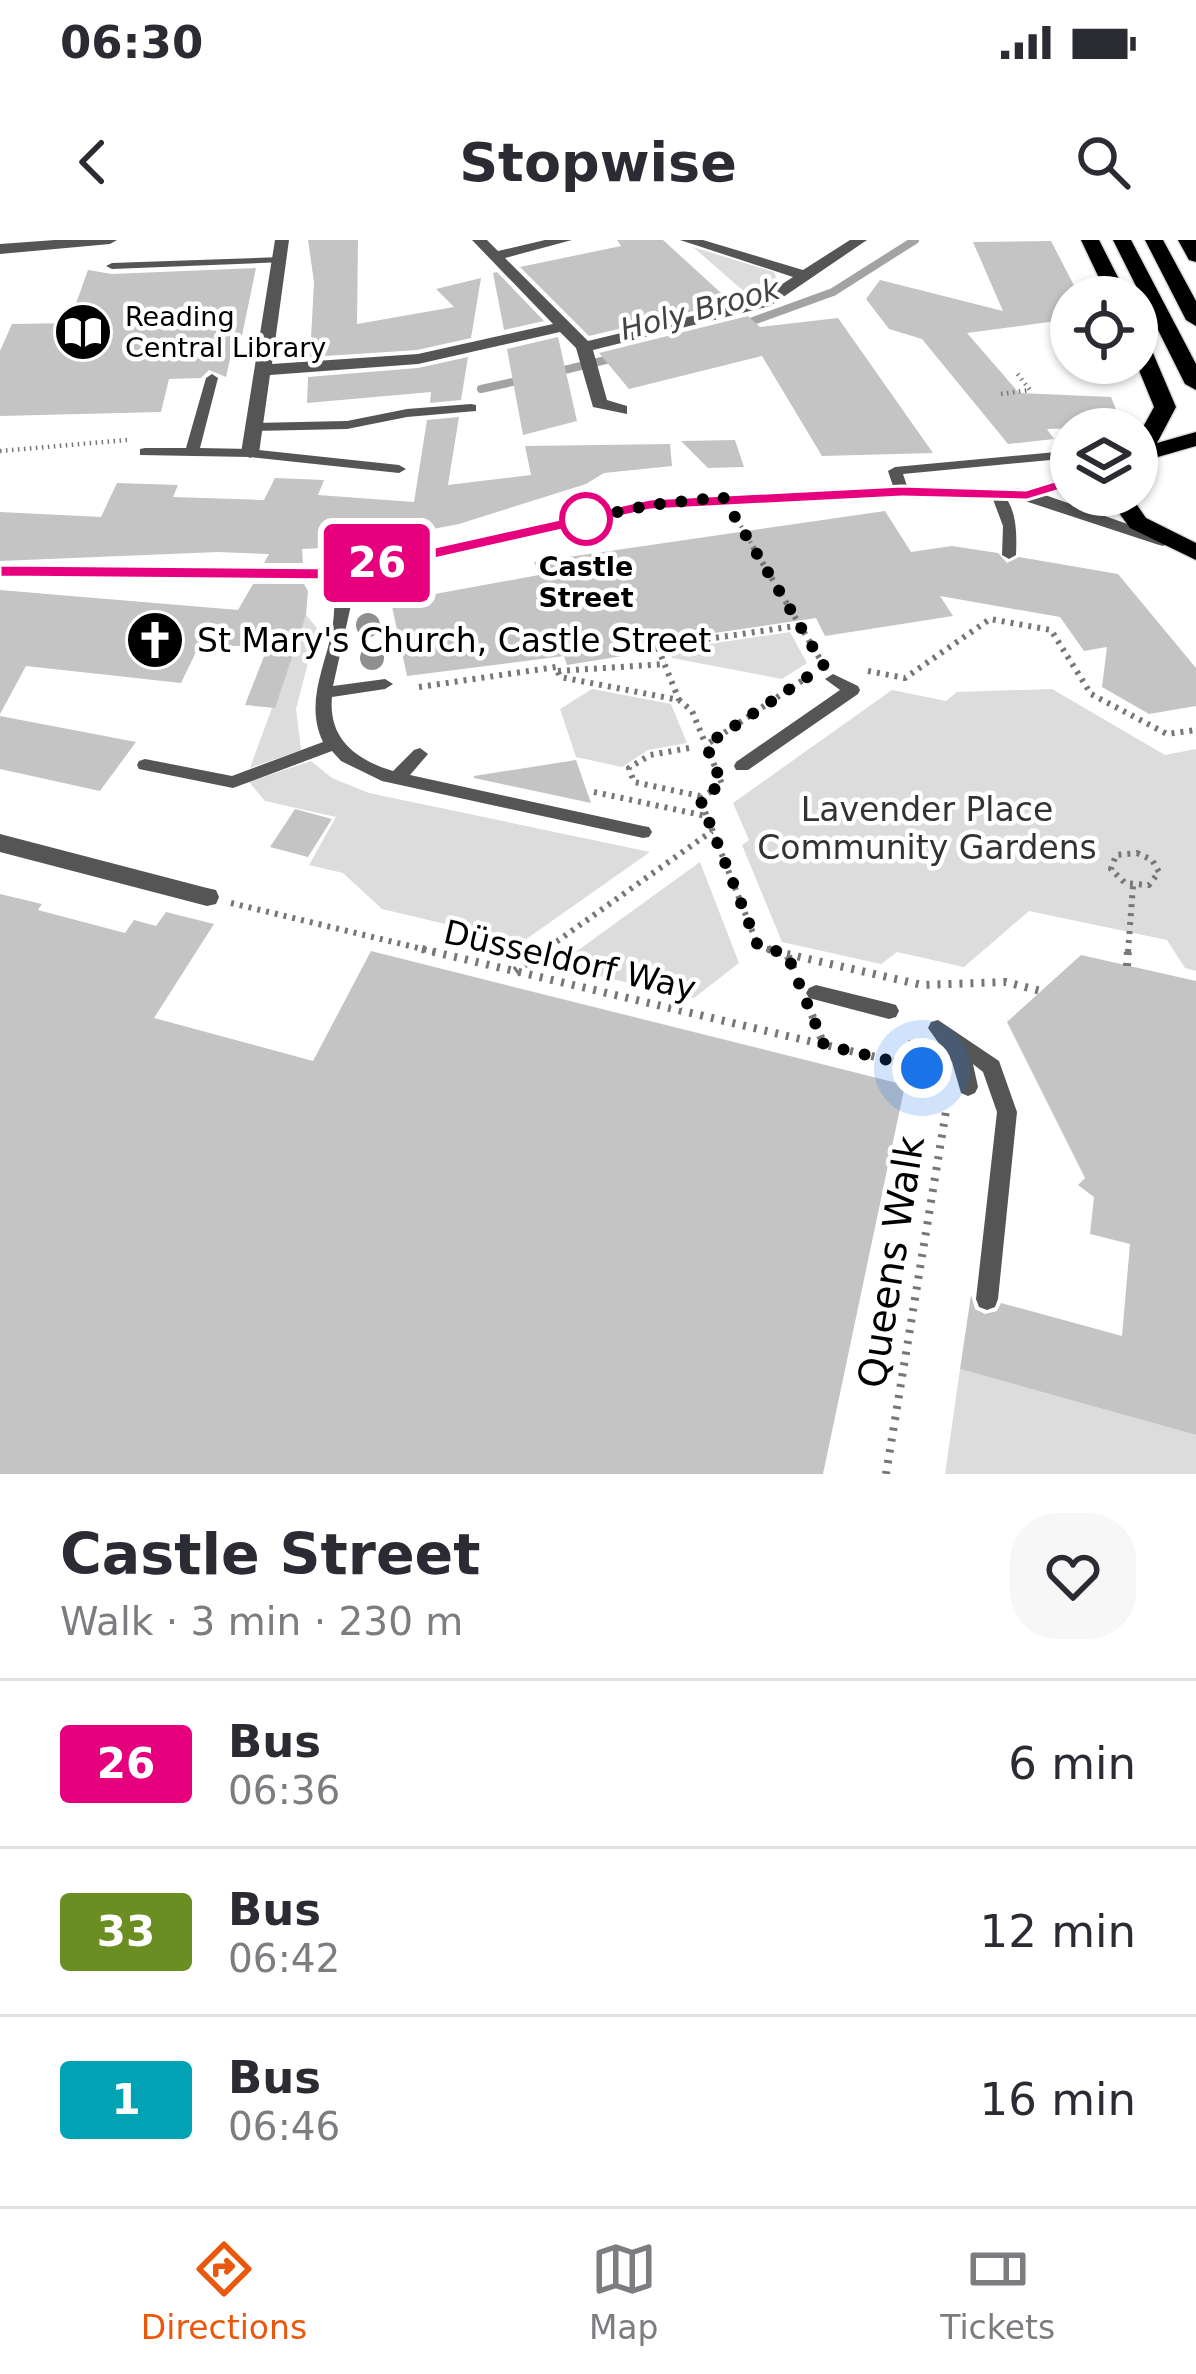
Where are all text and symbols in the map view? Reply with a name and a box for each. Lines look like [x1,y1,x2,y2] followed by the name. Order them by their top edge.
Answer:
[60,16,203,69] text: 06:30
[60,129,126,195] icon: back
[1070,129,1136,195] icon: search
[459,131,737,194] text: Stopwise
[616,271,785,347] water label: Holy Brook
[1050,276,1158,516] map controls
[1050,276,1158,384] button: locate
[52,301,114,363] library icon: Reading Central Library
[125,301,326,363] place label: Reading Central Library
[1050,408,1158,516] button: layers
[561,494,611,544] marker: Castle Street
[323,524,431,602] line badge: 26
[348,538,406,587] text: 26
[538,551,634,613] place label: Castle Street
[124,609,186,671] church icon: St Mary's Church, Castle Street
[197,621,711,660] place label: St Mary's Church, Castle Street
[757,790,1097,867] park label: Lavender Place Community Gardens
[440,912,700,1008] street label: Düsseldorf Way
[892,1038,952,1098] your location
[849,1133,933,1391] street label: Queens Walk
[1010,1513,1136,1639] button: heart
[60,1521,481,1587] text: Castle Street
[60,1599,463,1644] text: Walk · 3 min · 230 m
[228,1715,321,1768] text: Bus
[1008,1737,1136,1790] text: 6 min
[97,1739,155,1788] text: 26
[228,1768,340,1813] text: 06:36
[228,1883,321,1936] text: Bus
[980,1905,1136,1958] text: 12 min
[97,1907,155,1956] text: 33
[228,1936,340,1981] text: 06:42
[228,2051,321,2104] text: Bus
[980,2073,1136,2126] text: 16 min
[111,2075,141,2124] text: 1
[228,2104,340,2149] text: 06:46
[141,2236,307,2347] tab: Directions
[589,2236,659,2347] tab: Map
[940,2236,1055,2347] tab: Tickets

